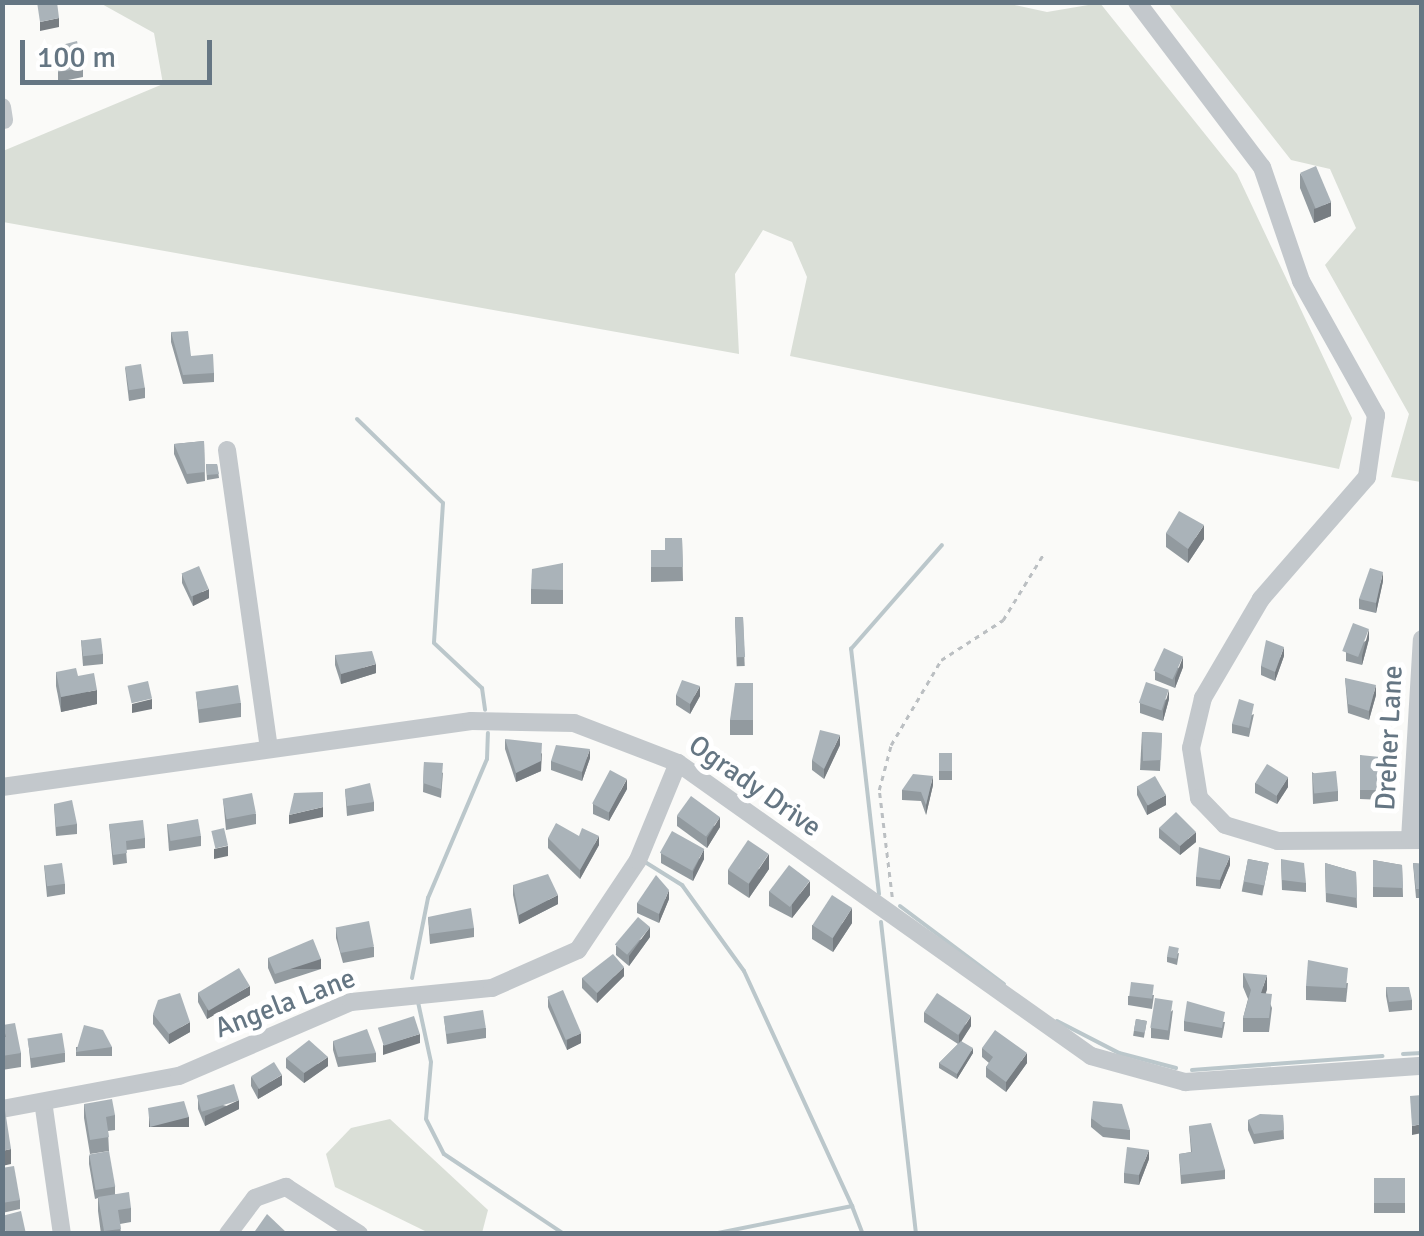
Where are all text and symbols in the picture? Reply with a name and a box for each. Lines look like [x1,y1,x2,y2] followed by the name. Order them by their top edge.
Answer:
[25,20,218,82] scale bar
[37,39,116,76] text: 100 m
[1368,664,1410,812] street label: Dreher Lane
[682,728,828,844] street label: Ogrady Drive
[210,961,360,1045] street label: Angela Lane

